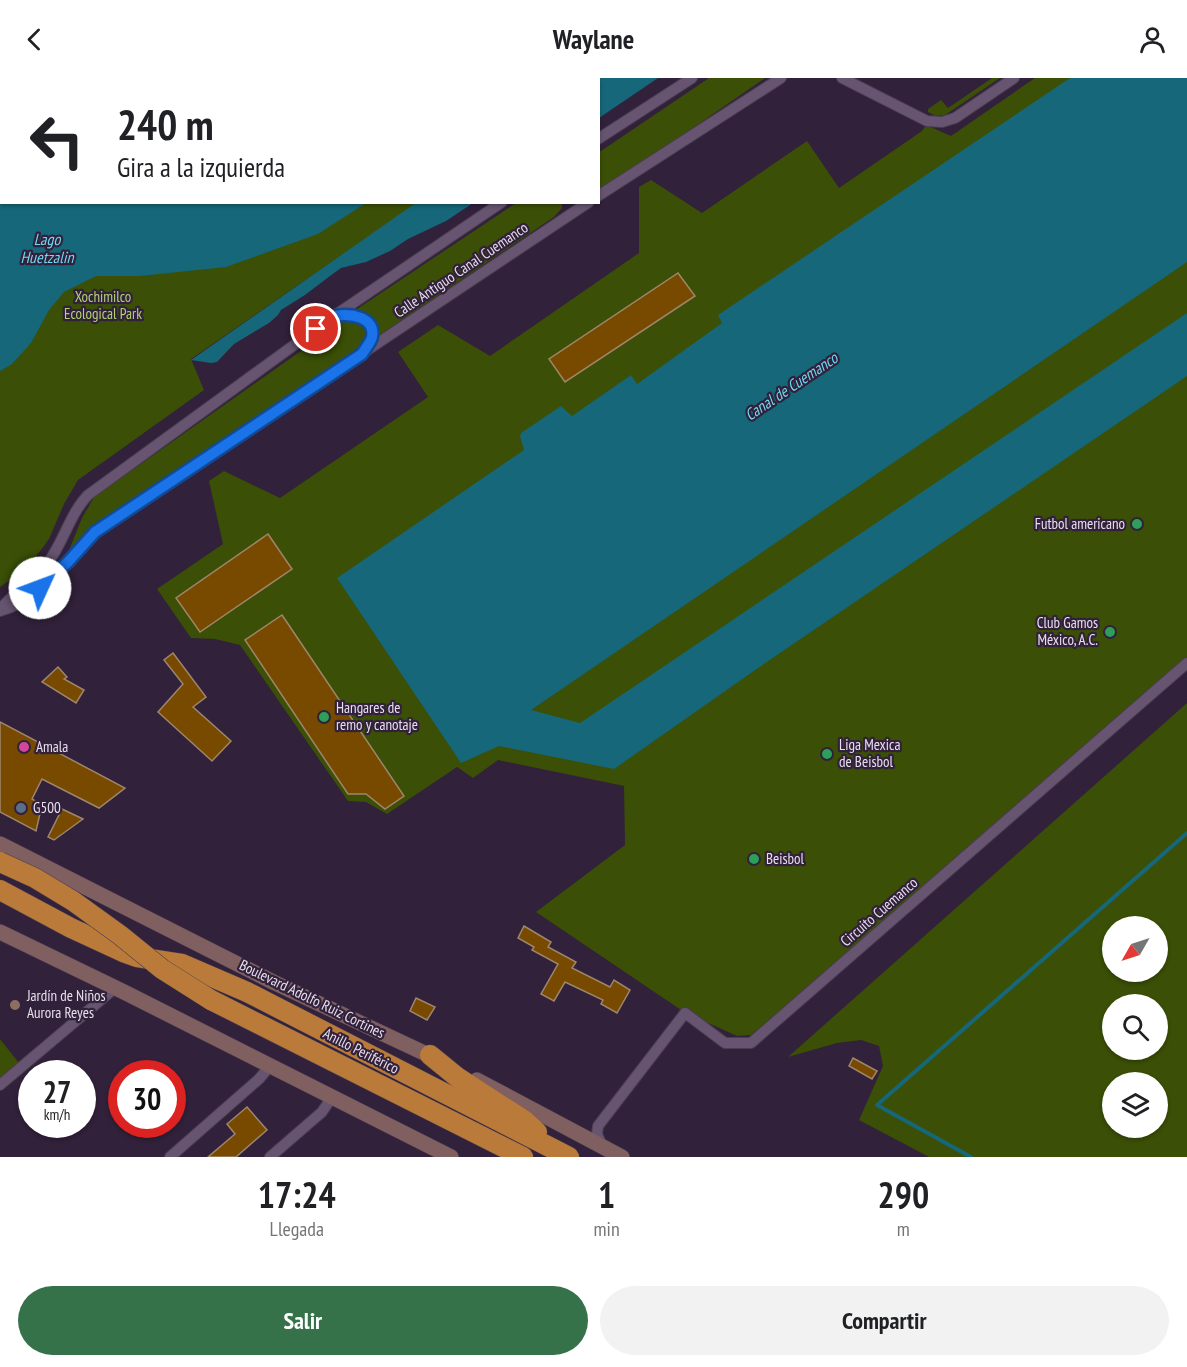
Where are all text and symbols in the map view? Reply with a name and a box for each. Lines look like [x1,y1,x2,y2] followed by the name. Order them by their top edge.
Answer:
[553,22,634,56] text: Waylane
[18,23,51,56] icon: back
[1136,23,1169,56] icon: person
[117,97,214,152] text: 240 m
[18,102,96,180] icon: left
[117,150,285,184] text: Gira a la izquierda
[390,218,531,322] street label: Calle Antiguo Canal Cuemanco
[21,229,74,267] water label: Lago Huetzalin
[64,287,142,323] park label: Xochimilco Ecological Park
[290,303,341,354] pin
[299,312,332,345] icon: arrive
[741,347,842,424] water label: Canal de Cuemanco
[1035,514,1125,533] place label: Futbol americano
[1130,517,1144,531] marker: Futbol americano
[8,556,72,620] position arrow
[1037,613,1098,649] place label: Club Gamos México, A.C.
[1103,625,1117,639] marker: Club Gamos México, A.C.
[336,698,418,734] place label: Hangares de remo y canotaje
[317,710,331,724] marker: Hangares de remo y canotaje
[839,735,900,771] place label: Liga Mexica de Beisbol
[36,737,68,756] place label: Amala
[17,740,31,754] marker: Amala
[820,747,834,761] marker: Liga Mexica de Beisbol
[33,798,61,817] place label: G500
[14,801,28,815] marker: G500
[766,849,805,868] place label: Beisbol
[747,852,761,866] marker: Beisbol
[836,873,921,950] street label: Circuito Cuemanco
[1102,916,1168,982] north arrow
[1102,916,1168,1138] map controls
[236,955,388,1042] street label: Boulevard Adolfo Ruiz Cortines
[26,986,106,1022] place label: Jardín de Niños Aurora Reyes
[1102,994,1168,1060] button: search
[8,998,22,1012] marker: Jardín de Niños Aurora Reyes
[320,1023,402,1078] street label: Anillo Periférico
[108,1060,186,1138] speed limit sign: 30
[43,1072,71,1111] text: 27
[1102,1072,1168,1138] button: layers
[44,1105,70,1124] text: km/h
[258,1171,336,1218] text: 17:24
[598,1171,615,1218] text: 1
[878,1171,929,1218] text: 290
[270,1216,324,1242] text: Llegada
[594,1216,620,1242] text: min
[897,1216,910,1242] text: m
[18,1286,588,1355] button: Salir
[600,1286,1169,1355] button: Compartir

